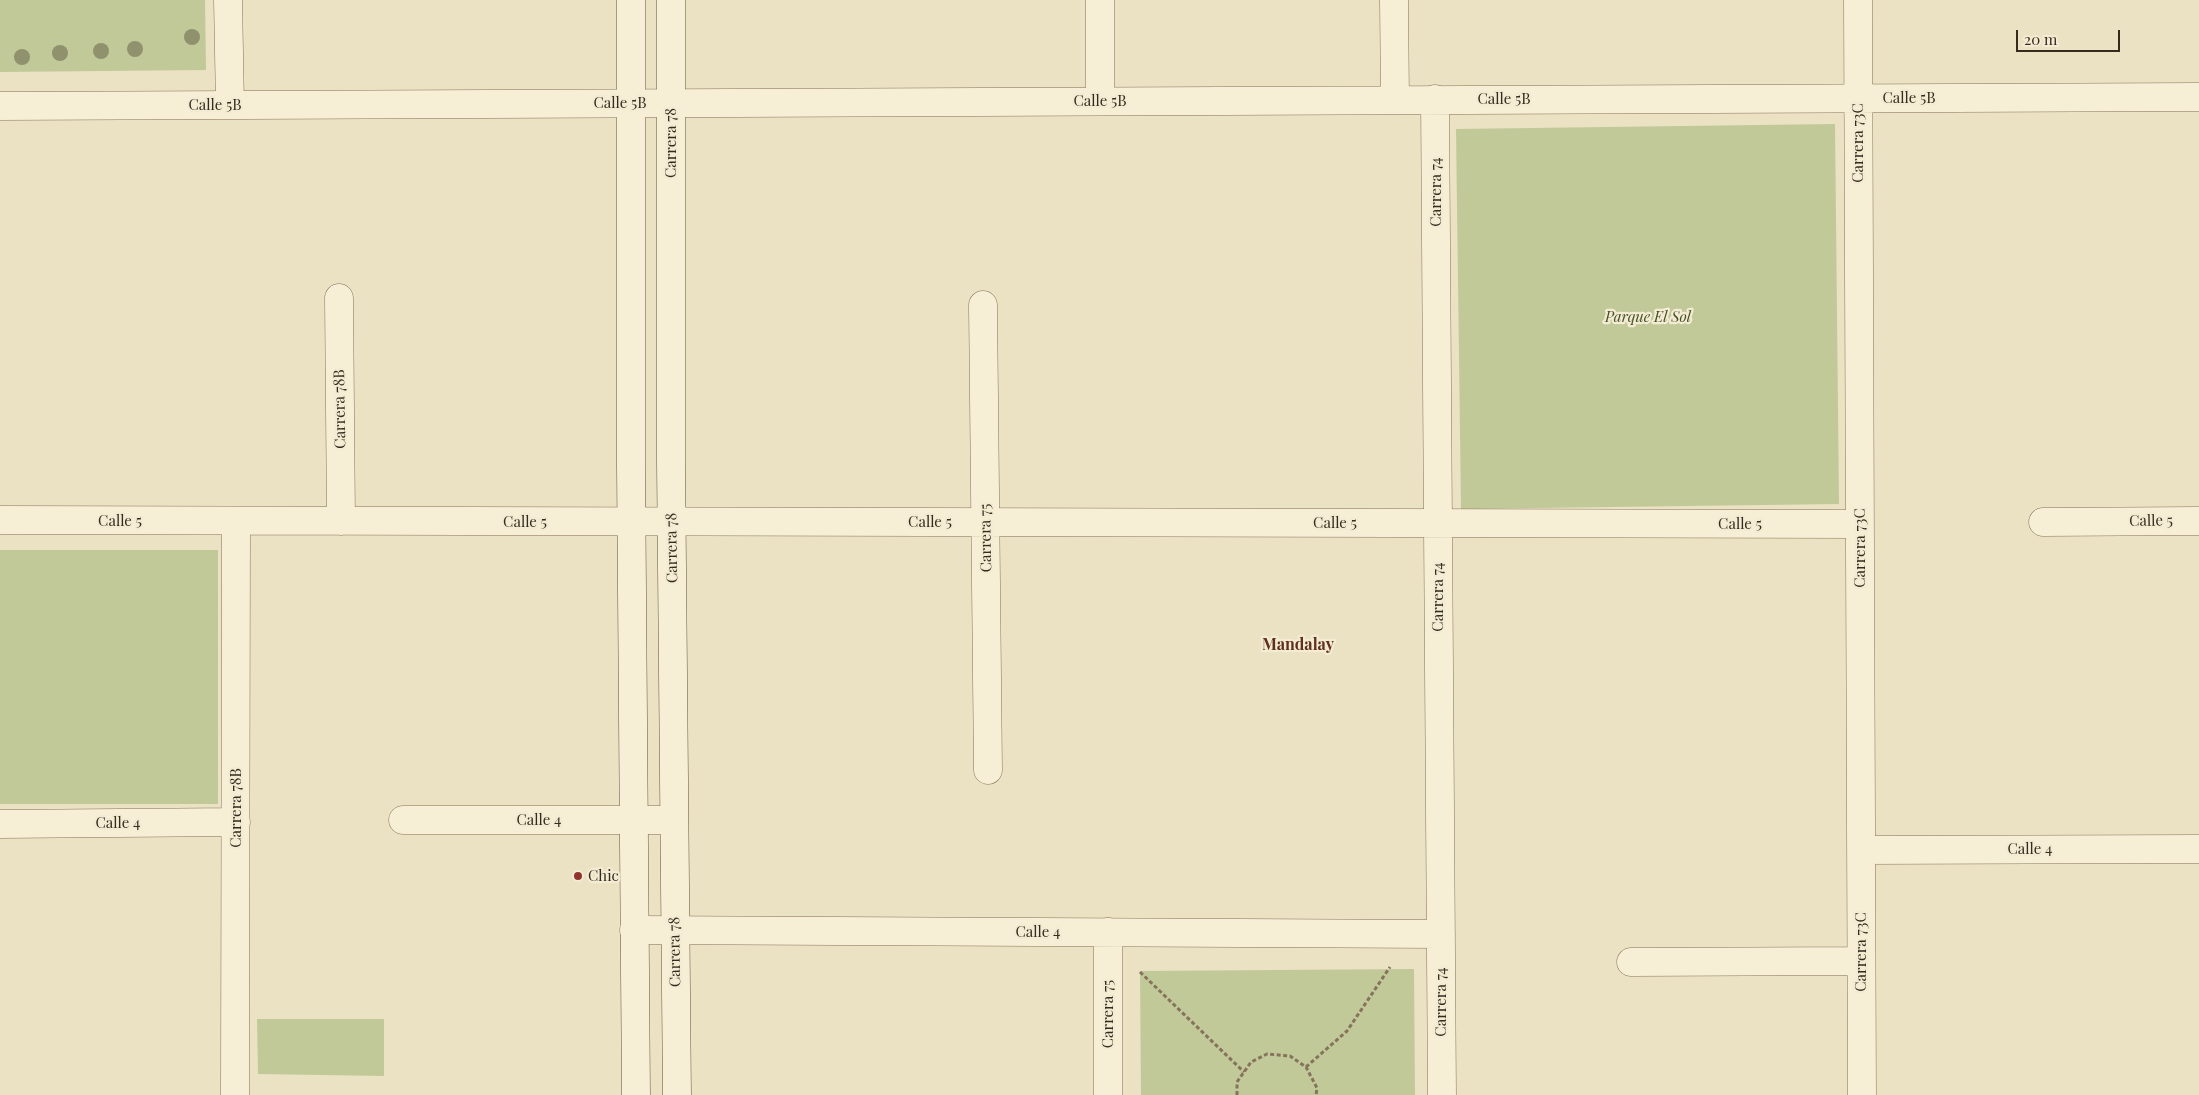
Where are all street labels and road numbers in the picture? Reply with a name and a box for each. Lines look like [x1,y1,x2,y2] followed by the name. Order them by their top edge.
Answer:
[1882,89,1936,107] street label: Calle 5B
[1477,90,1531,108] street label: Calle 5B
[1073,92,1127,110] street label: Calle 5B
[593,94,647,112] street label: Calle 5B
[188,96,242,114] street label: Calle 5B
[1849,103,1867,183] street label: Carrera 73C
[662,108,680,178] street label: Carrera 78
[1427,157,1445,227] street label: Carrera 74
[330,369,350,449] street label: Carrera 78B
[976,504,996,572] street label: Carrera 75
[1851,508,1869,588] street label: Carrera 73C
[98,512,142,530] street label: Calle 5
[2129,512,2173,530] street label: Calle 5
[503,513,547,531] street label: Calle 5
[662,513,682,583] street label: Carrera 78
[908,513,952,531] street label: Calle 5
[1313,514,1357,532] street label: Calle 5
[1718,515,1762,533] street label: Calle 5
[1429,562,1447,632] street label: Carrera 74
[227,768,245,848] street label: Carrera 78B
[517,811,561,829] street label: Calle 4
[96,814,140,832] street label: Calle 4
[2008,840,2052,858] street label: Calle 4
[1852,912,1870,992] street label: Carrera 73C
[665,917,685,987] street label: Carrera 78
[1016,923,1060,941] street label: Calle 4
[1432,967,1450,1037] street label: Carrera 74
[1099,980,1117,1048] street label: Carrera 75

